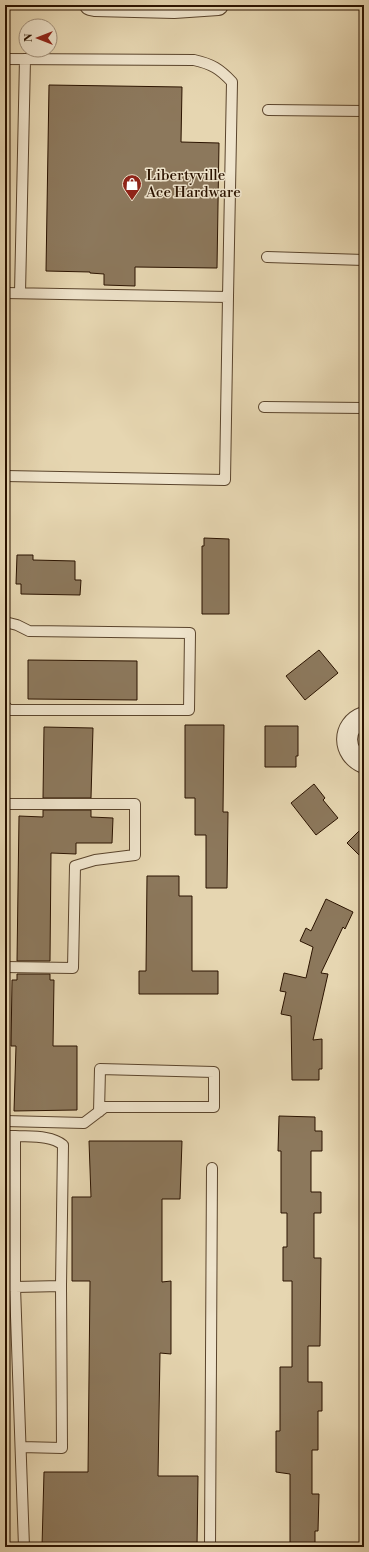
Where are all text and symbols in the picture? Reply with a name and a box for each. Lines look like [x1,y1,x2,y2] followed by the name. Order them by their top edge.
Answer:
[18,18,58,58] north arrow
[22,33,36,42] text: N
[145,166,241,202] place label: Libertyville Ace Hardware
[121,173,143,201] shop icon: Libertyville Ace Hardware

